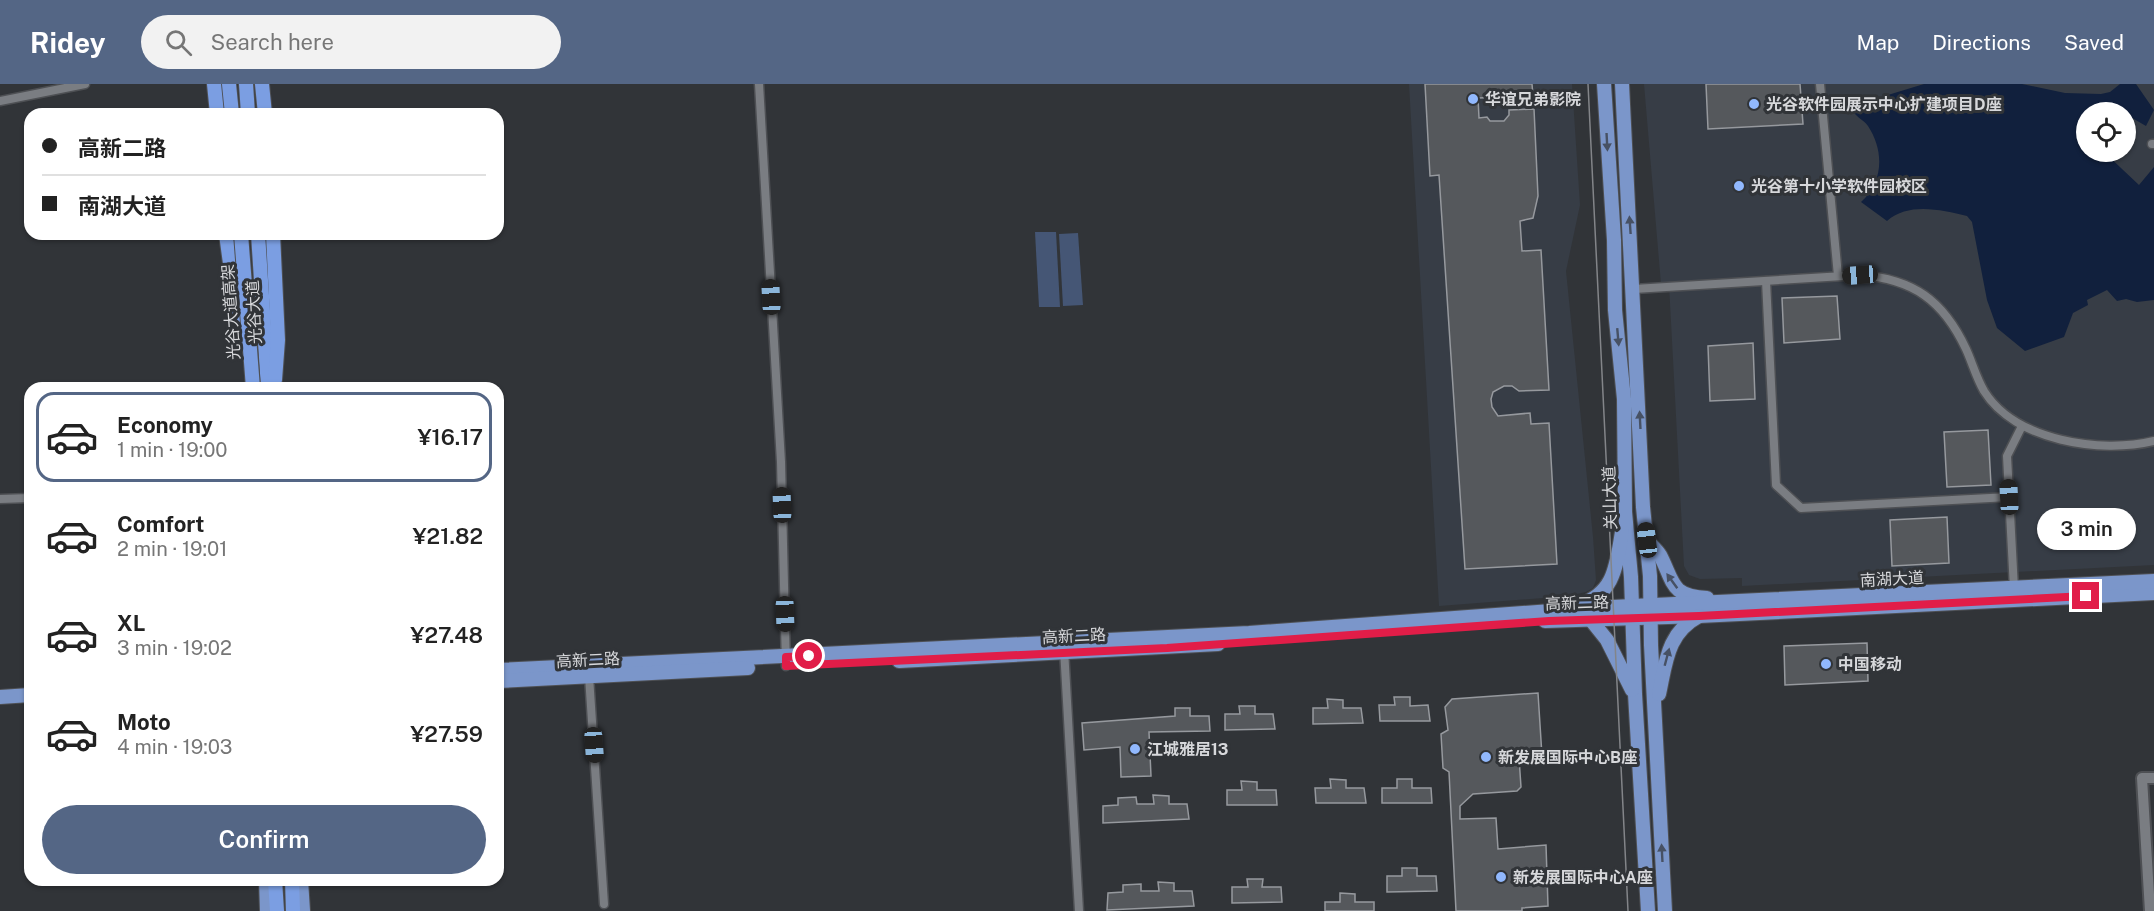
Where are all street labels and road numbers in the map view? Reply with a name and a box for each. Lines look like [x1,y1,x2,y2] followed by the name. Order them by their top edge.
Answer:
[218,263,244,361] street label: 光谷大道高架
[243,280,265,344] street label: 光谷大道
[1599,466,1621,530] street label: 关山大道
[1860,568,1924,590] street label: 南湖大道
[1545,592,1609,614] street label: 高新二路
[1042,625,1106,647] street label: 高新二路
[556,649,620,671] street label: 高新二路

